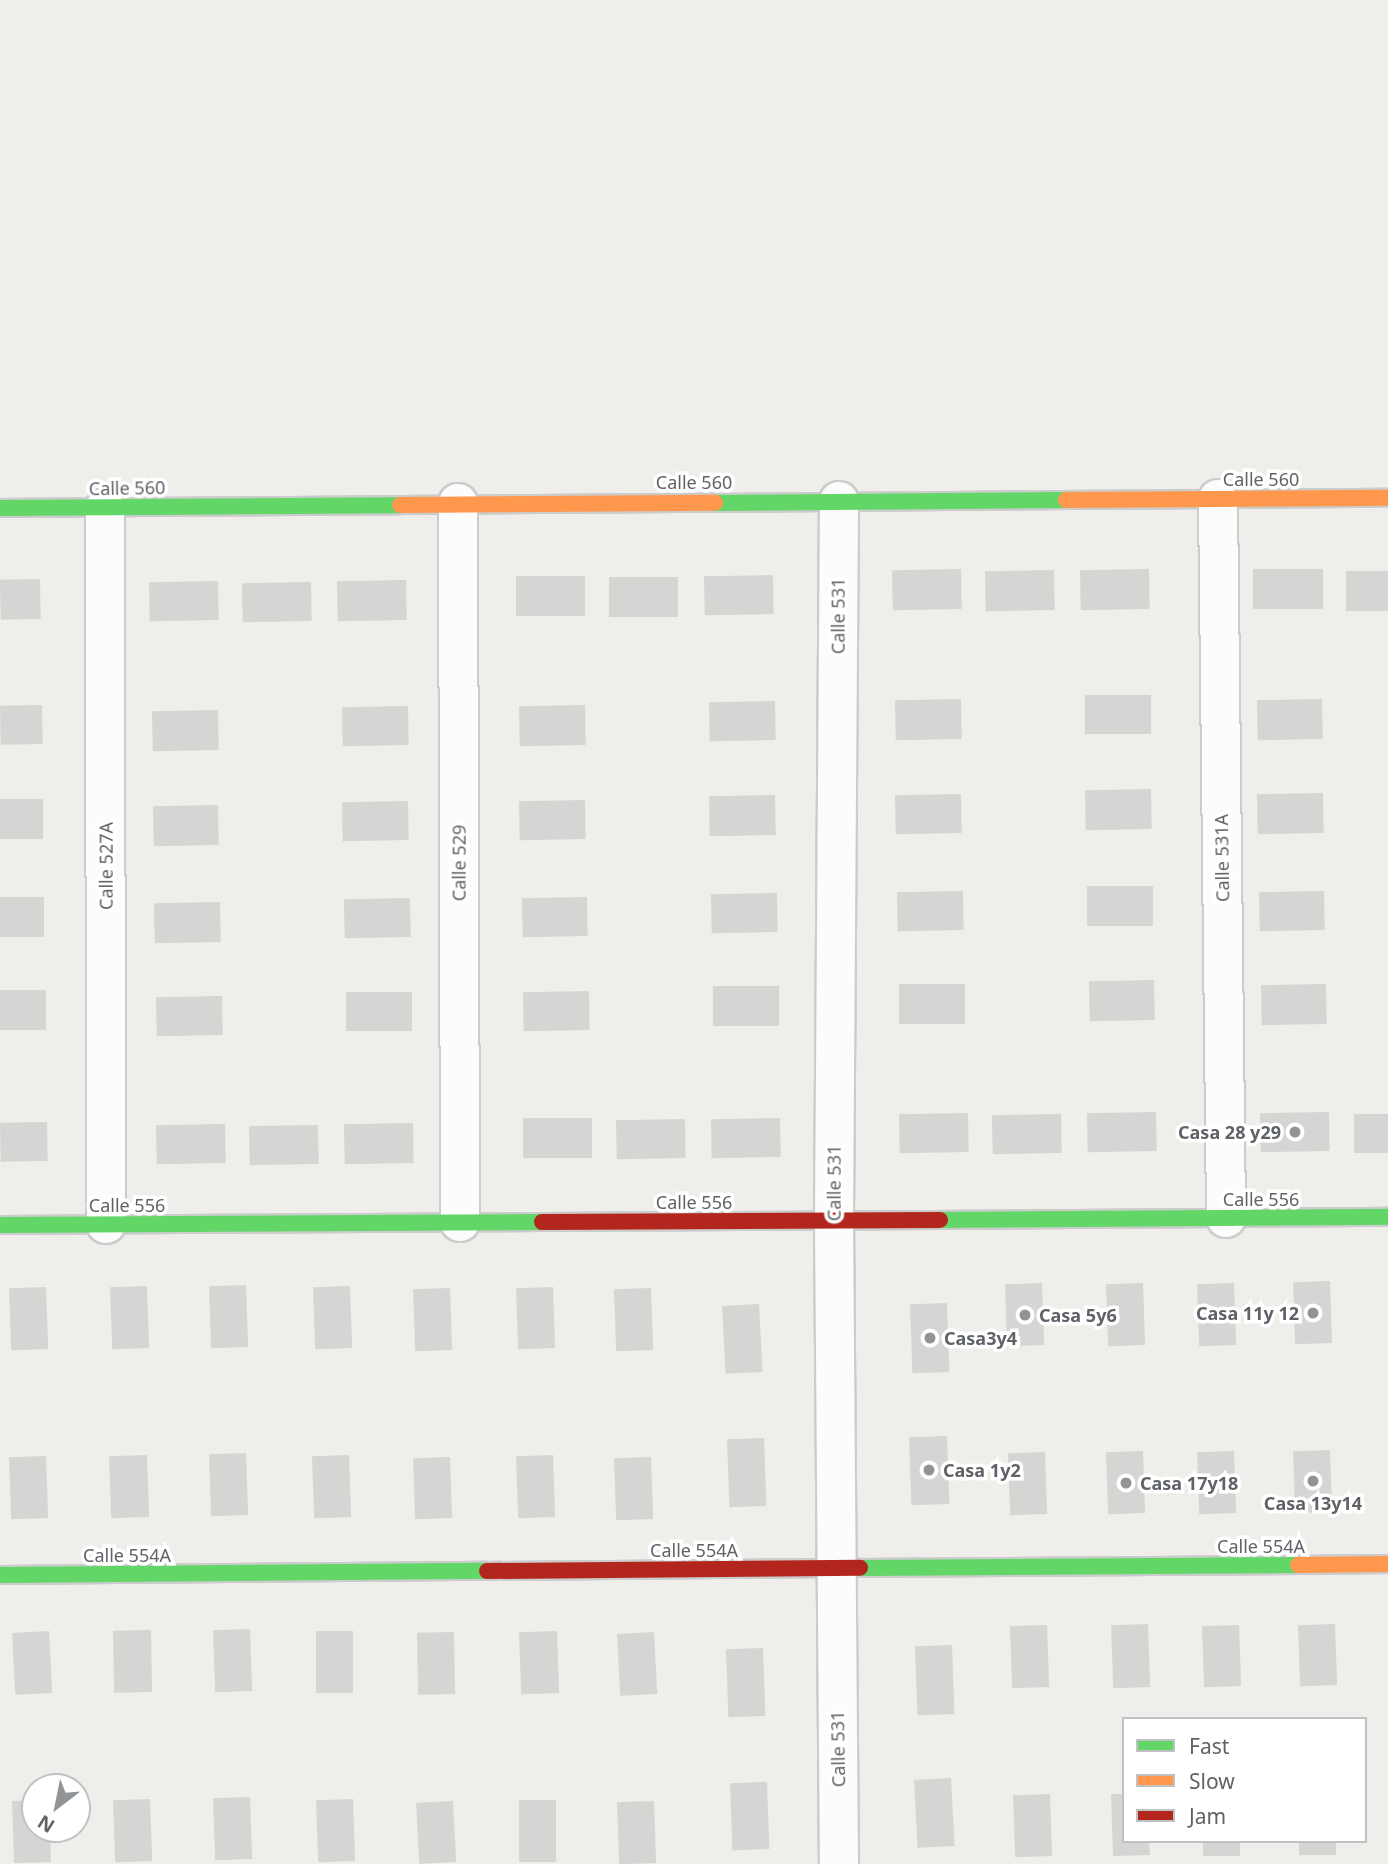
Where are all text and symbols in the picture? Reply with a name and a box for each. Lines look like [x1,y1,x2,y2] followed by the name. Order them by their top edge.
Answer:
[1223,468,1299,490] street label: Calle 560
[656,471,732,493] street label: Calle 560
[89,477,165,499] street label: Calle 560
[827,578,849,654] street label: Calle 531
[1210,814,1234,902] street label: Calle 531A
[95,822,117,910] street label: Calle 527A
[448,825,470,901] street label: Calle 529
[1178,1121,1281,1143] place label: Casa 28 y29
[1287,1124,1303,1140] marker: Casa 28 y29
[823,1145,845,1221] street label: Calle 531
[1223,1188,1299,1210] street label: Calle 556
[656,1191,732,1213] street label: Calle 556
[89,1194,165,1216] street label: Calle 556
[1196,1302,1299,1324] place label: Casa 11y 12
[1039,1304,1117,1326] place label: Casa 5y6
[1305,1305,1321,1321] marker: Casa 11y 12
[1017,1307,1033,1323] marker: Casa 5y6
[944,1327,1017,1349] place label: Casa3y4
[922,1330,938,1346] marker: Casa3y4
[943,1459,1021,1481] place label: Casa 1y2
[921,1462,937,1478] marker: Casa 1y2
[1140,1472,1238,1494] place label: Casa 17y18
[1305,1473,1321,1489] marker: Casa 13y14
[1118,1475,1134,1491] marker: Casa 17y18
[1264,1492,1362,1514] place label: Casa 13y14
[1217,1535,1305,1557] street label: Calle 554A
[650,1539,738,1561] street label: Calle 554A
[83,1544,171,1566] street label: Calle 554A
[827,1711,849,1787] street label: Calle 531
[1122,1717,1367,1843] legend
[1189,1732,1229,1760] text: Fast
[1189,1767,1235,1795] text: Slow
[21,1773,91,1843] north arrow
[1189,1802,1226,1830] text: Jam
[32,1809,59,1839] text: N

